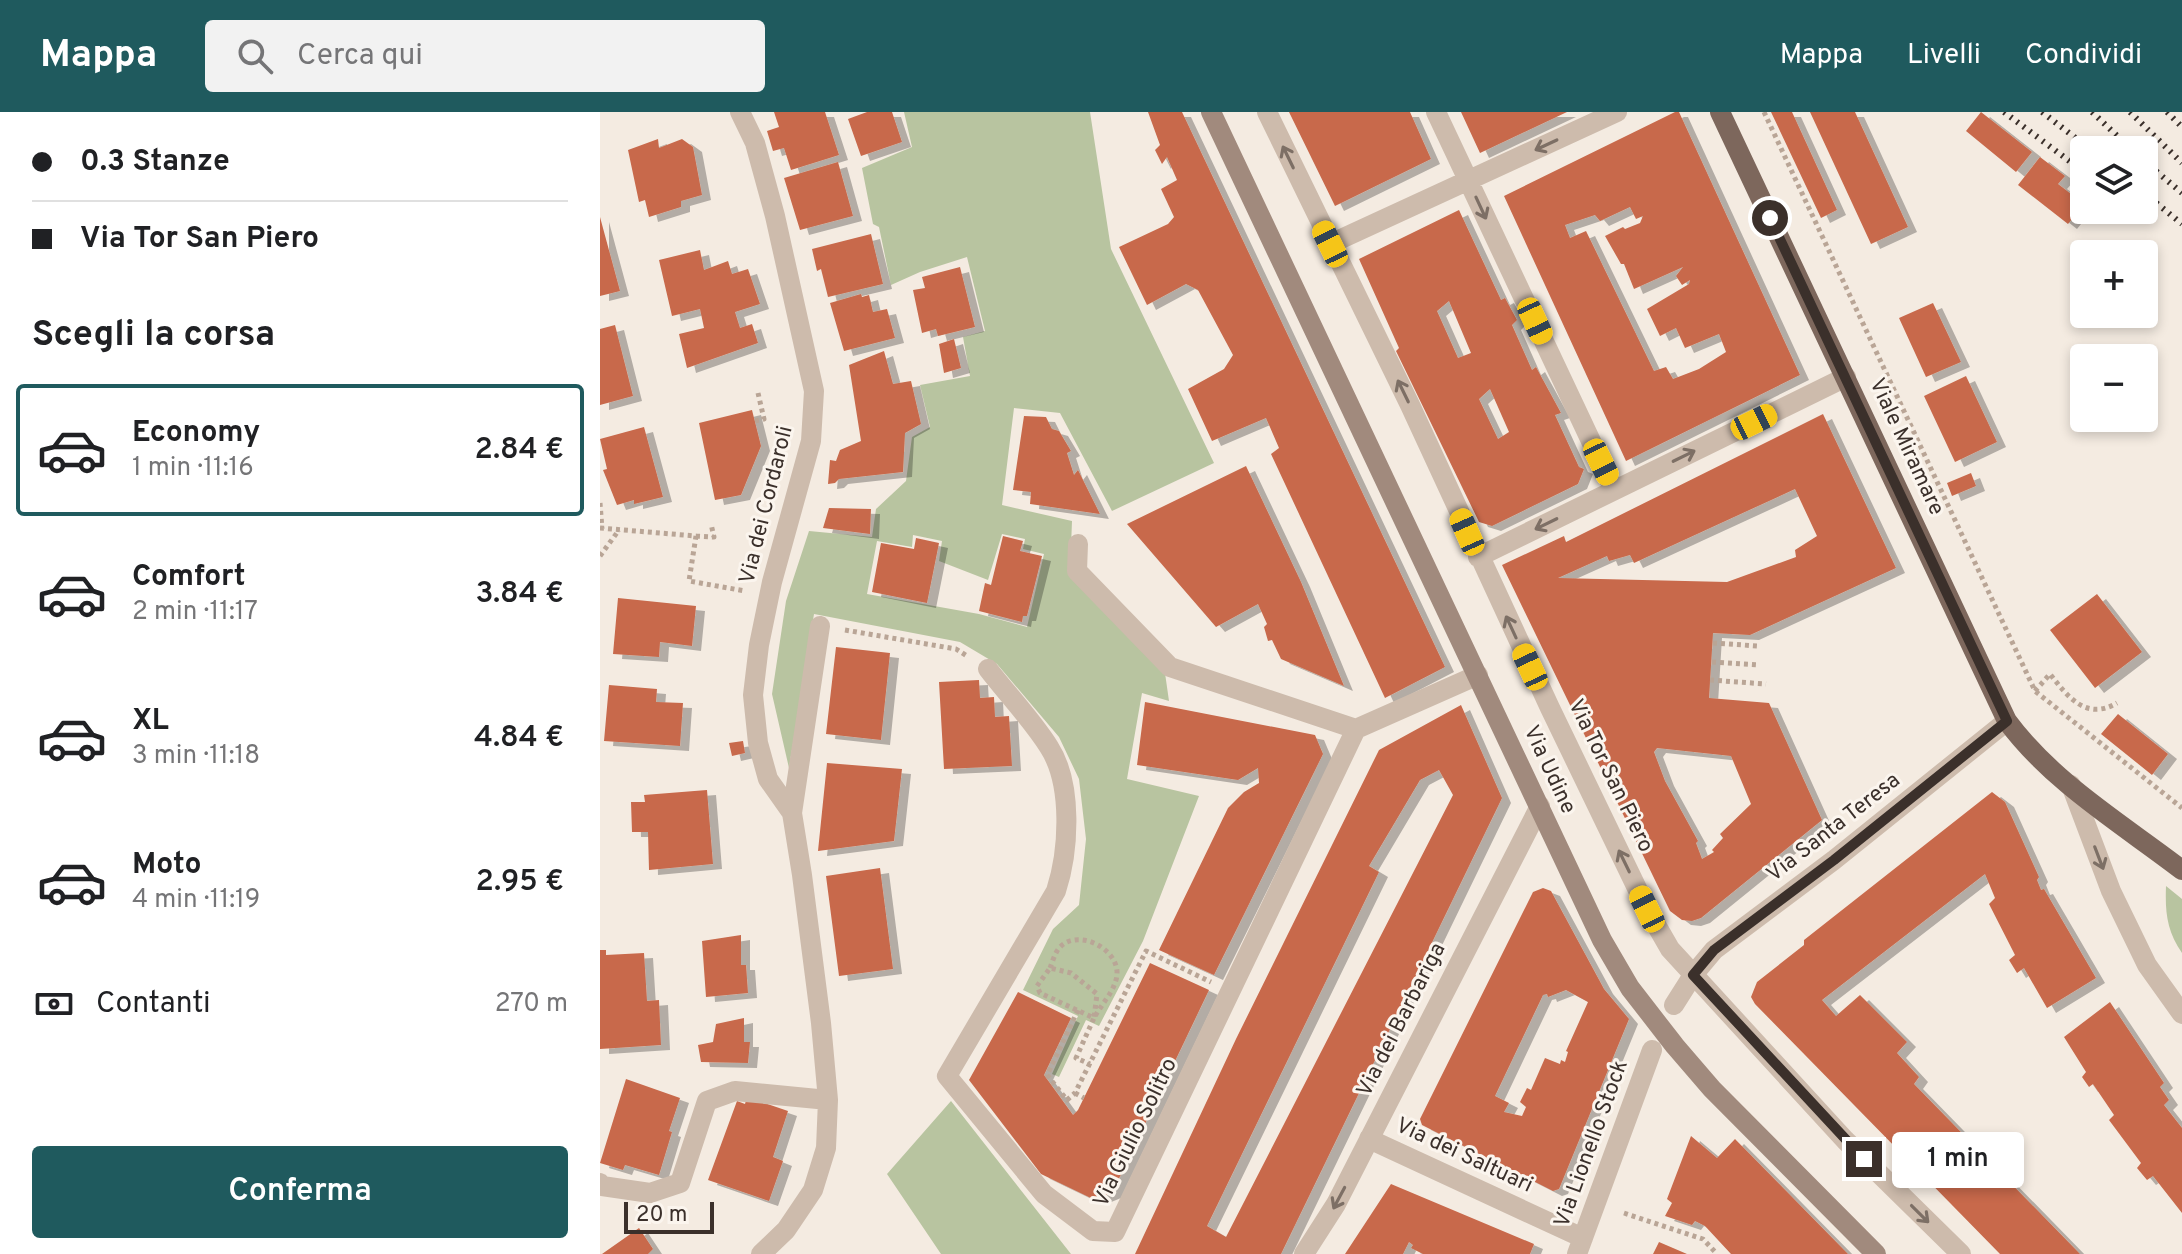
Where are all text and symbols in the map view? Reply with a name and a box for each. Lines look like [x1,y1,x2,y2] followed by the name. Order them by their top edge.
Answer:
[205,20,765,92] search box
[40,32,157,81] text: Mappa
[233,34,277,78] icon: search
[297,38,423,75] text: Cerca qui
[1780,38,1863,74] text: Mappa
[1907,38,1981,74] text: Livelli
[2025,38,2142,74] text: Condividi
[2070,136,2158,432] map controls
[2070,136,2158,224] button: layers
[1535,138,1559,153] one-way arrow
[80,144,230,181] text: 0.3 Stanze
[1280,146,1295,170] one-way arrow
[1474,196,1489,220] one-way arrow
[1752,200,1788,236] route start
[1309,217,1351,271] car
[80,221,319,258] text: Via Tor San Piero
[2070,240,2158,328] button: +
[1514,294,1556,348] car
[32,313,275,359] text: Scegli la corsa
[2070,344,2158,432] button: −
[1862,374,1950,520] street label: Viale Miramare
[1394,379,1410,403] one-way arrow
[1727,401,1781,443] car
[36,414,108,486] icon: car
[132,415,260,452] text: Economy
[734,423,800,587] street label: Via dei Cordaroli
[475,432,564,469] text: 2.84 €
[1580,435,1622,489] car
[1672,448,1696,463] one-way arrow
[132,452,254,485] text: 1 min · 11:16
[1446,505,1488,559] car
[1535,516,1559,532] one-way arrow
[36,558,108,630] icon: car
[132,559,245,596] text: Comfort
[475,576,564,613] text: 3.84 €
[132,596,258,629] text: 2 min · 11:17
[1503,615,1518,639] one-way arrow
[1509,640,1551,694] car
[1561,695,1659,857] street label: Via Tor San Piero
[36,702,108,774] icon: car
[132,703,169,740] text: XL
[474,720,564,757] text: 4.84 €
[1517,722,1581,818] street label: Via Udine
[132,740,260,773] text: 3 min · 11:18
[1762,768,1906,888] street label: Via Santa Teresa
[2093,845,2107,870] one-way arrow
[36,846,108,918] icon: car
[132,847,202,884] text: Moto
[1616,850,1631,874] one-way arrow
[476,864,564,901] text: 2.95 €
[1626,882,1668,936] car
[132,884,260,917] text: 4 min · 11:19
[1352,938,1452,1102] street label: Via dei Barbariga
[32,982,76,1026] icon: cash
[96,986,211,1023] text: Contanti
[495,988,568,1021] text: 270 m
[1088,1054,1184,1212] street label: Via Giulio Solitro
[1549,1056,1635,1232] street label: Via Lionello Stock
[1391,1112,1537,1200] street label: Via dei Saltuari
[1892,1131,2024,1187] callout: 1 min
[1846,1141,1882,1177] route end
[1927,1143,1989,1176] text: 1 min
[32,1146,568,1238] button: Conferma
[1330,1185,1346,1209] one-way arrow
[624,1198,714,1234] scale bar
[636,1202,687,1229] text: 20 m
[1910,1204,1929,1223] one-way arrow

